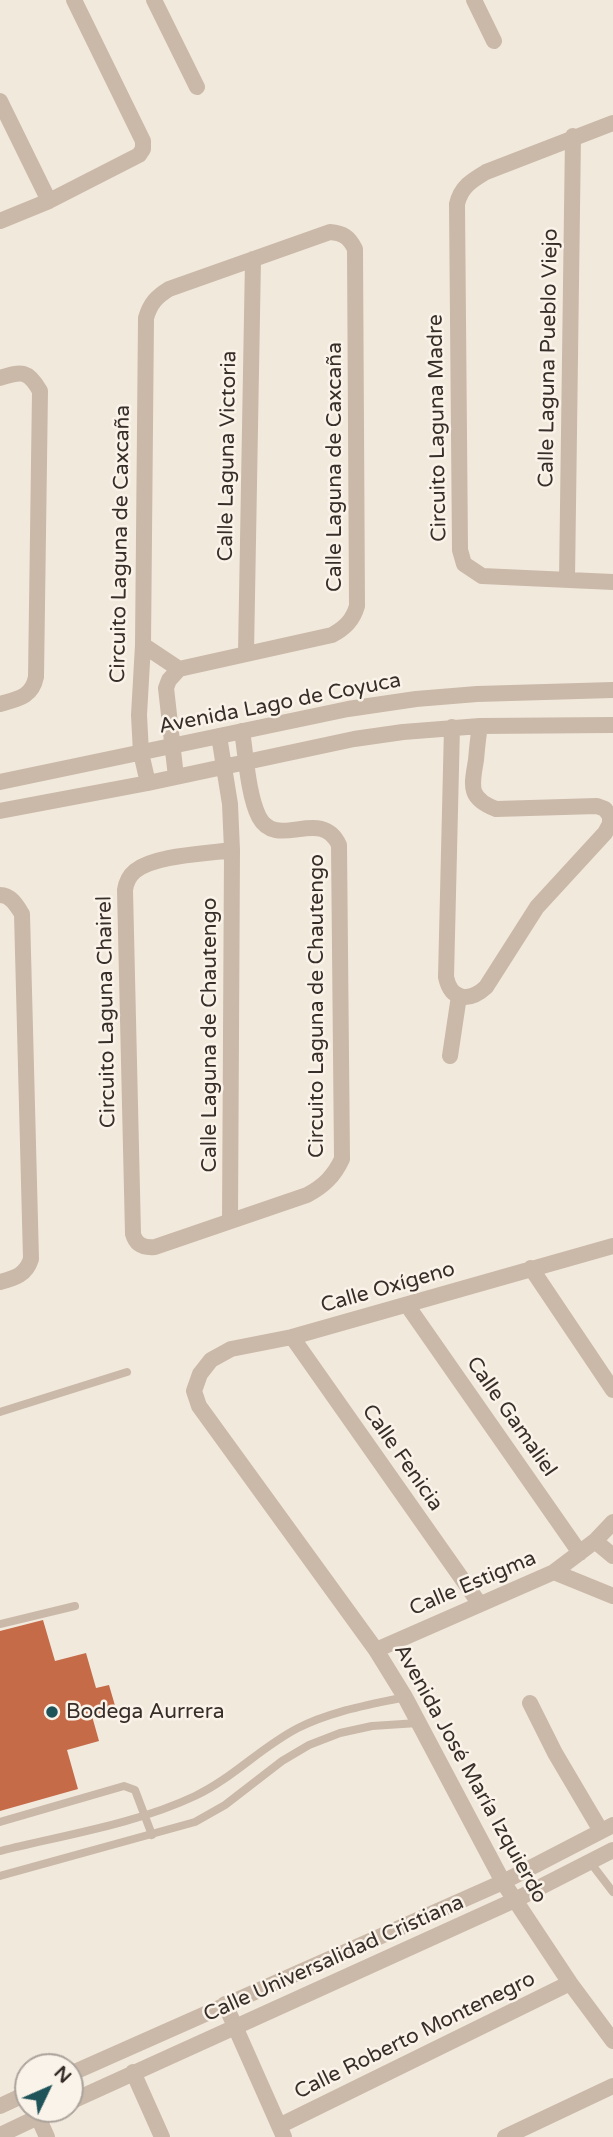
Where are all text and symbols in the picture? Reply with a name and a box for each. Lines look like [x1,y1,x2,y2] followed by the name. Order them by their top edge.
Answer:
[534,228,564,488] street label: Calle Laguna Pueblo Viejo
[423,314,453,542] street label: Circuito Laguna Madre
[322,342,348,592] street label: Calle Laguna de Caxcaña
[214,350,242,562] street label: Calle Laguna Victoria
[106,405,136,683] street label: Circuito Laguna de Caxcaña
[157,668,403,740] street label: Avenida Lago de Coyuca
[304,854,330,1158] street label: Circuito Laguna de Chautengo
[92,896,122,1128] street label: Circuito Laguna Chairel
[197,897,223,1173] street label: Calle Laguna de Chautengo
[318,1257,458,1319] street label: Calle Oxígeno
[460,1352,562,1482] street label: Calle Gamaliel
[356,1400,448,1516] street label: Calle Fenicia
[406,1546,540,1622] street label: Calle Estigma
[388,1640,552,1908] street label: Avenida José María Izquierdo
[66,1699,225,1725] place label: Bodega Aurrera
[44,1704,60,1720] marker: Bodega Aurrera
[200,1890,468,2028] street label: Calle Universalidad Cristiana
[291,1967,539,2105] street label: Calle Roberto Montenegro
[14,2053,84,2123] north arrow
[49,2062,76,2088] text: N

